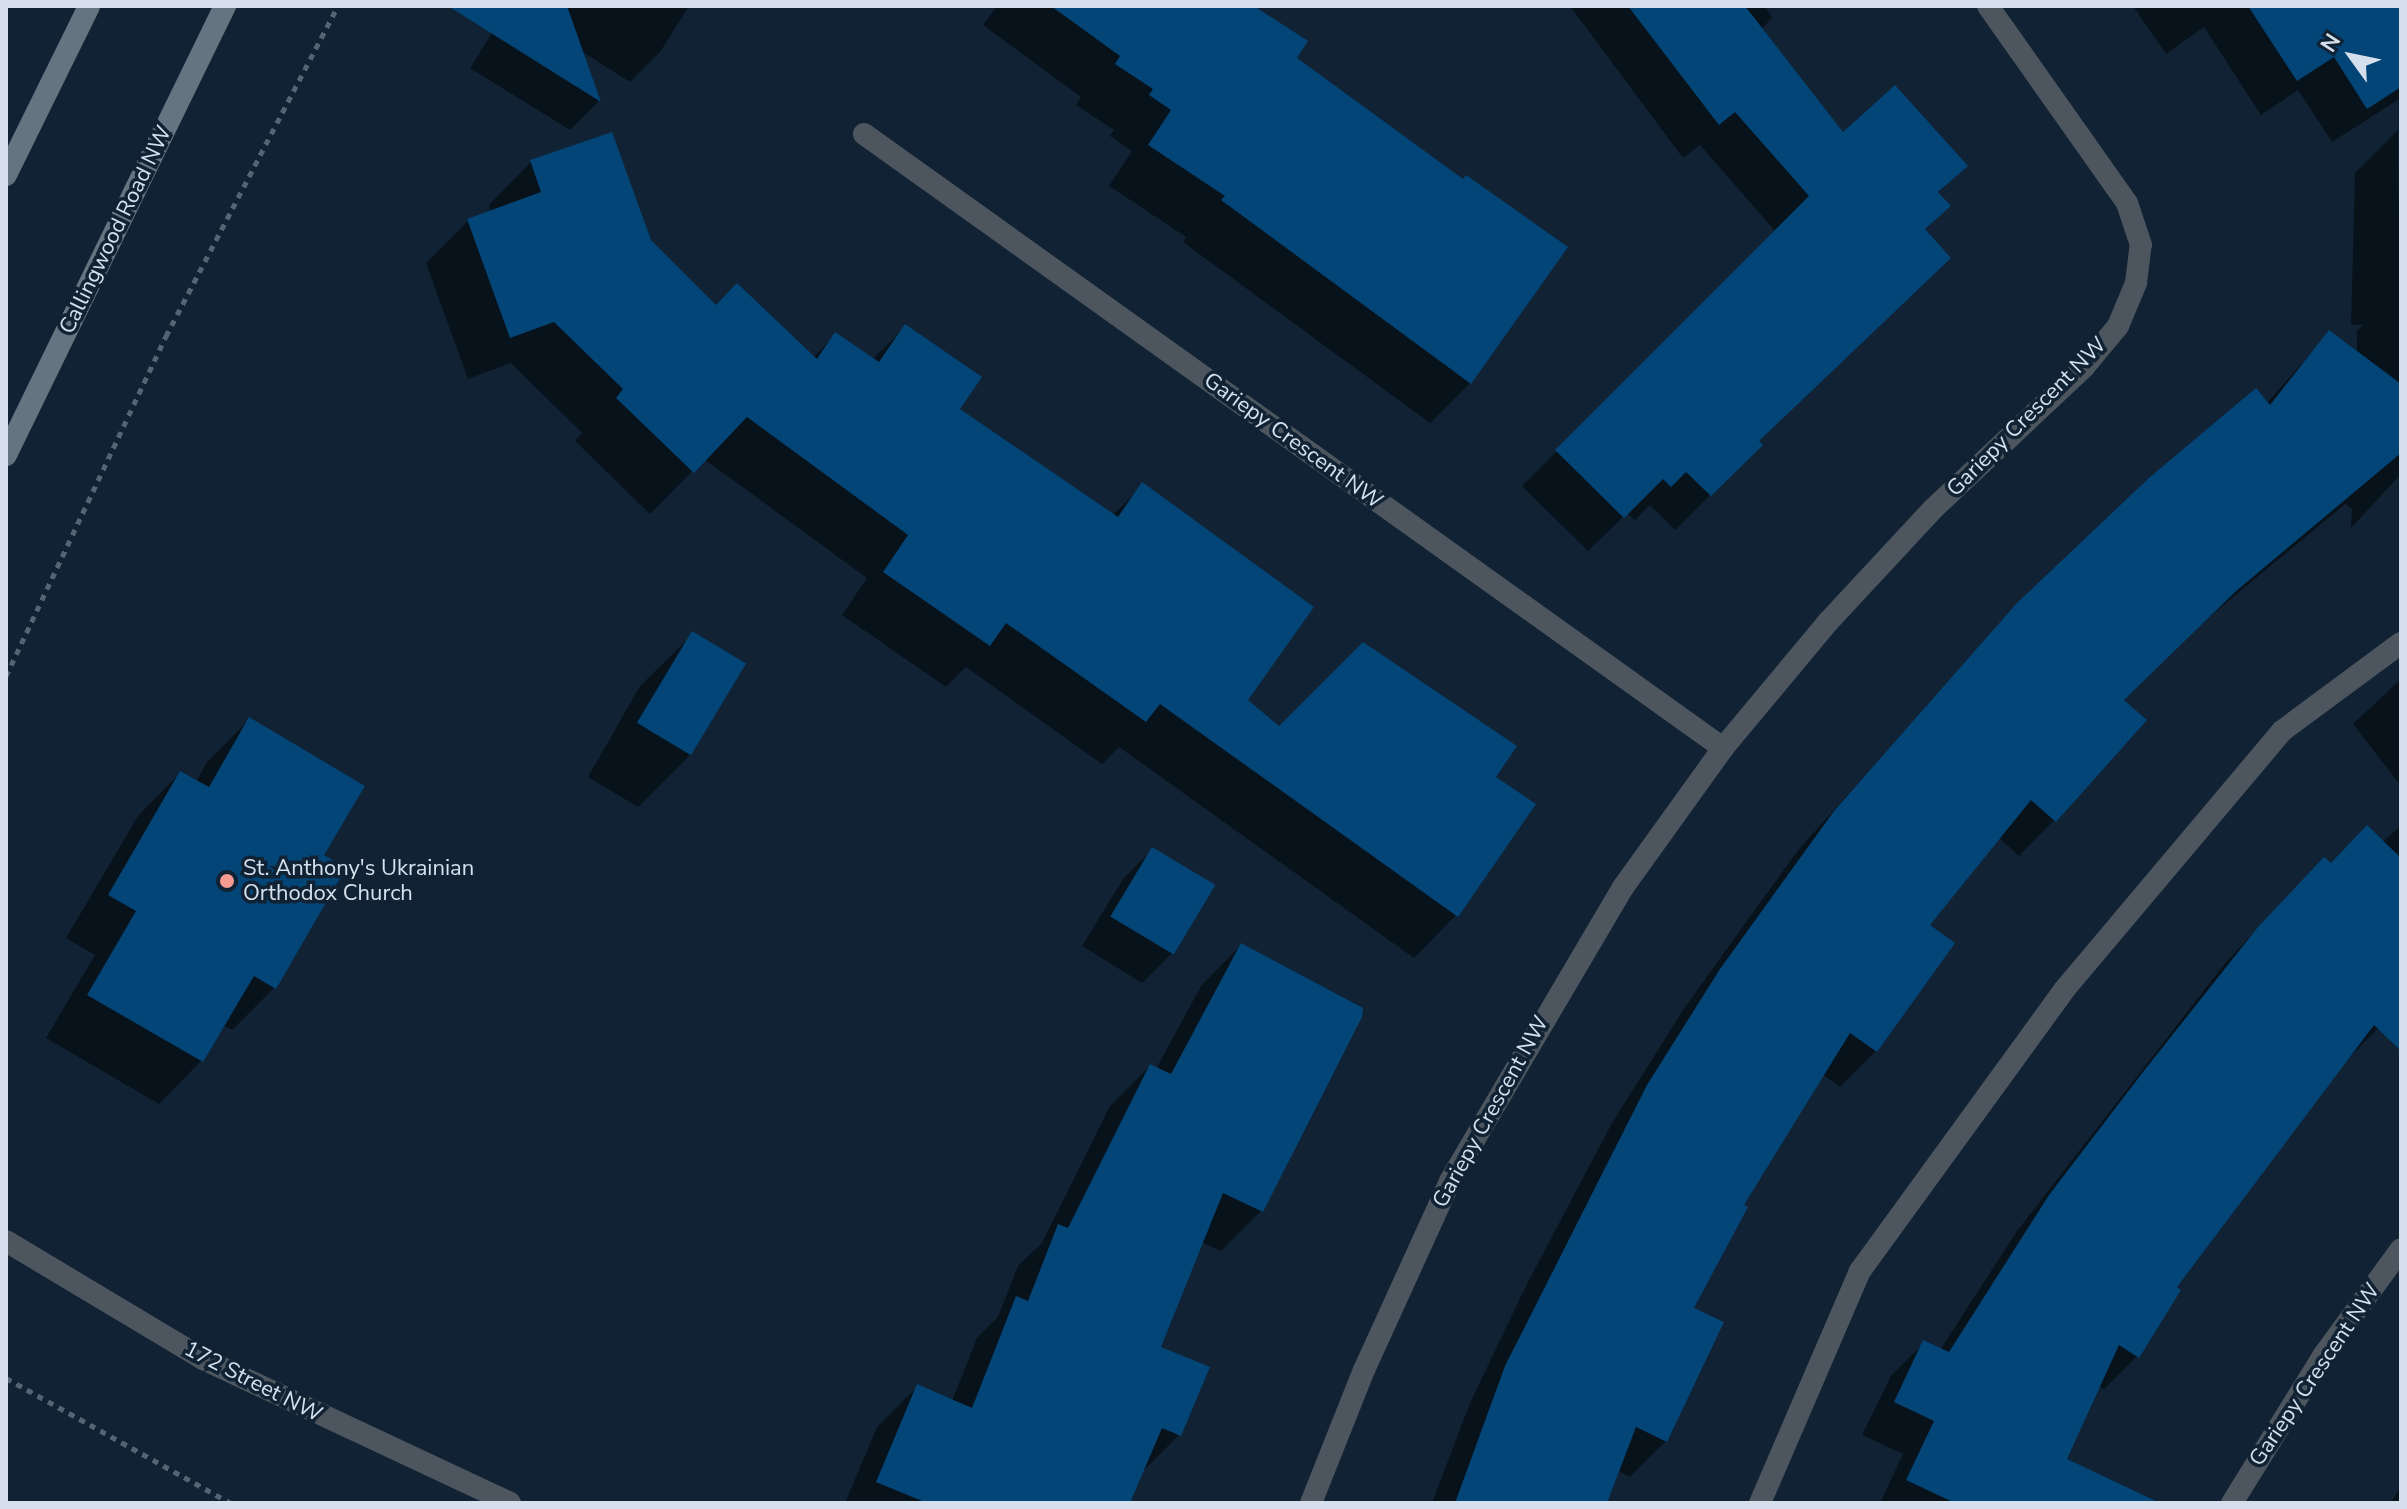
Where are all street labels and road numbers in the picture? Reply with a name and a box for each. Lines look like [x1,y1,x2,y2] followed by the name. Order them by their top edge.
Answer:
[54,122,178,338] street label: Callingwood Road NW
[1942,332,2112,502] street label: Gariepy Crescent NW
[1198,367,1388,515] street label: Gariepy Crescent NW
[1427,1012,1555,1212] street label: Gariepy Crescent NW
[2244,1279,2386,1471] street label: Gariepy Crescent NW
[180,1336,326,1428] street label: 172 Street NW

